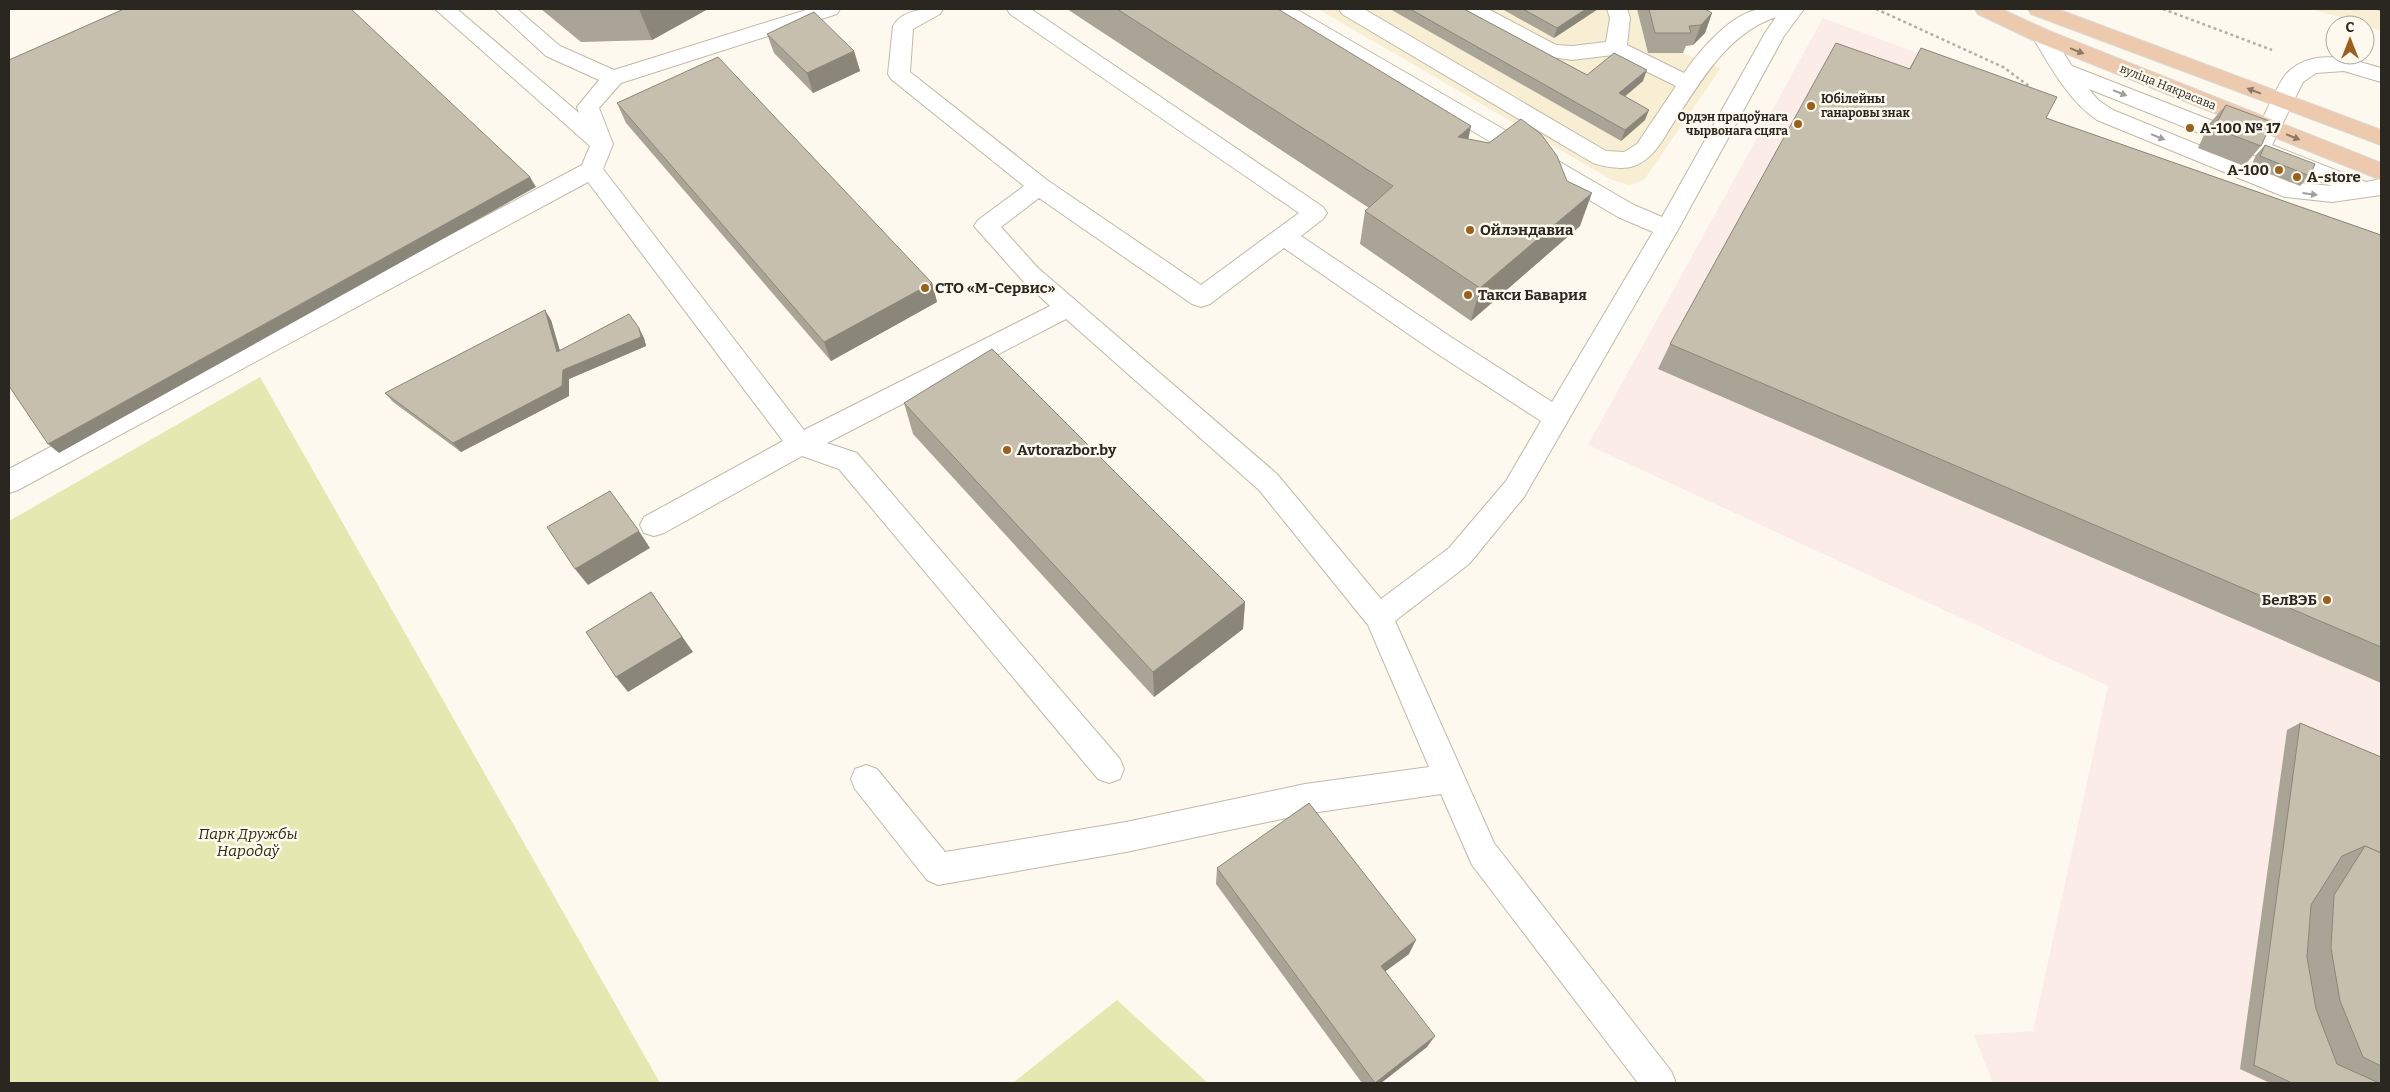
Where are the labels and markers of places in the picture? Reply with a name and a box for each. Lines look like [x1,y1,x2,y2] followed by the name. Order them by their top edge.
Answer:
[1821,92,1910,120] place label: Юбілейны ганаровы знак
[1805,100,1817,112] marker: Юбілейны ганаровы знак
[1677,110,1788,138] place label: Ордэн працоўнага чырвонага сцяга
[1792,118,1804,130] marker: Ордэн працоўнага чырвонага сцяга
[2200,119,2280,137] place label: А-100 № 17
[2184,122,2196,134] marker: А-100 № 17
[2227,161,2269,179] place label: А-100
[2273,164,2285,176] marker: А-100
[2307,168,2361,186] place label: А-store
[2291,171,2303,183] marker: А-store
[1480,221,1574,239] place label: Ойлэндавиа
[1464,224,1476,236] marker: Ойлэндавиа
[935,279,1056,297] place label: СТО «М-Сервис»
[919,282,931,294] marker: СТО «М-Сервис»
[1478,286,1587,304] place label: Такси Бавария
[1462,289,1474,301] marker: Такси Бавария
[1017,441,1117,459] place label: Avtorazbor.by
[1001,444,1013,456] marker: Avtorazbor.by
[2262,591,2317,609] place label: БелВЭБ
[2321,594,2333,606] marker: БелВЭБ

